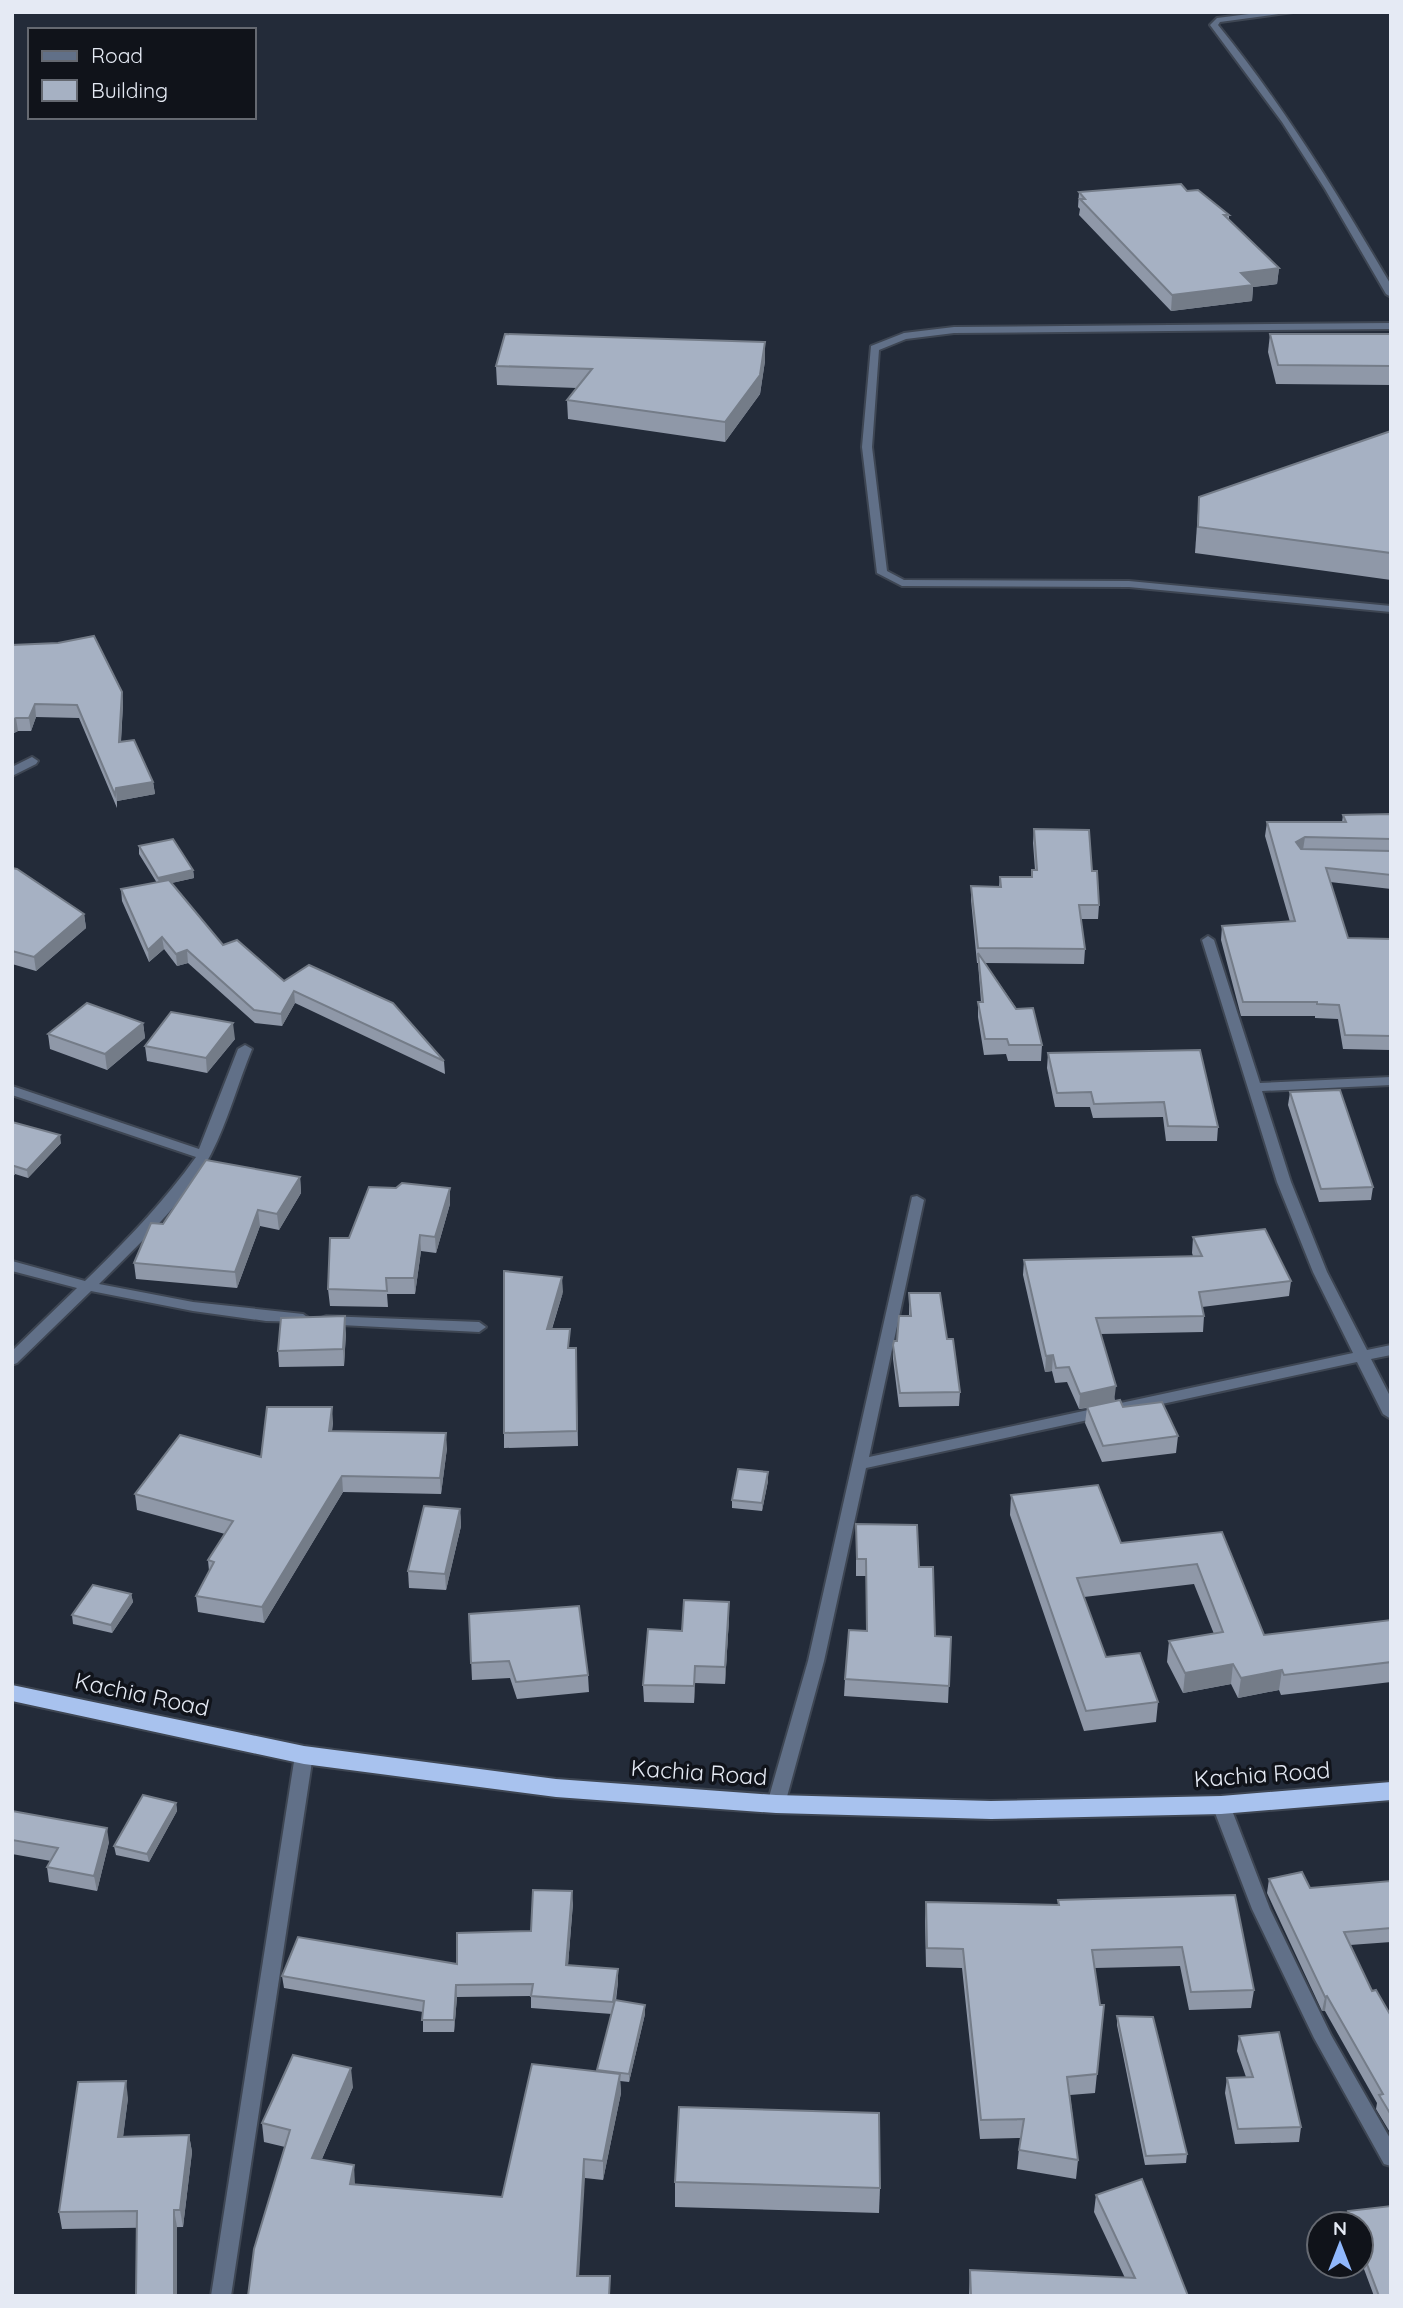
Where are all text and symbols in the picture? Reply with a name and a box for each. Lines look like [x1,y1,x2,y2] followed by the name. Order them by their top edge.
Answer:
[28,28,256,119] legend
[91,42,143,68] text: Road
[91,77,168,103] text: Building
[72,1666,212,1722] street label: Kachia Road
[630,1753,768,1791] street label: Kachia Road
[1193,1755,1331,1793] street label: Kachia Road
[1305,2210,1375,2280] north arrow
[1333,2216,1347,2240] text: N

